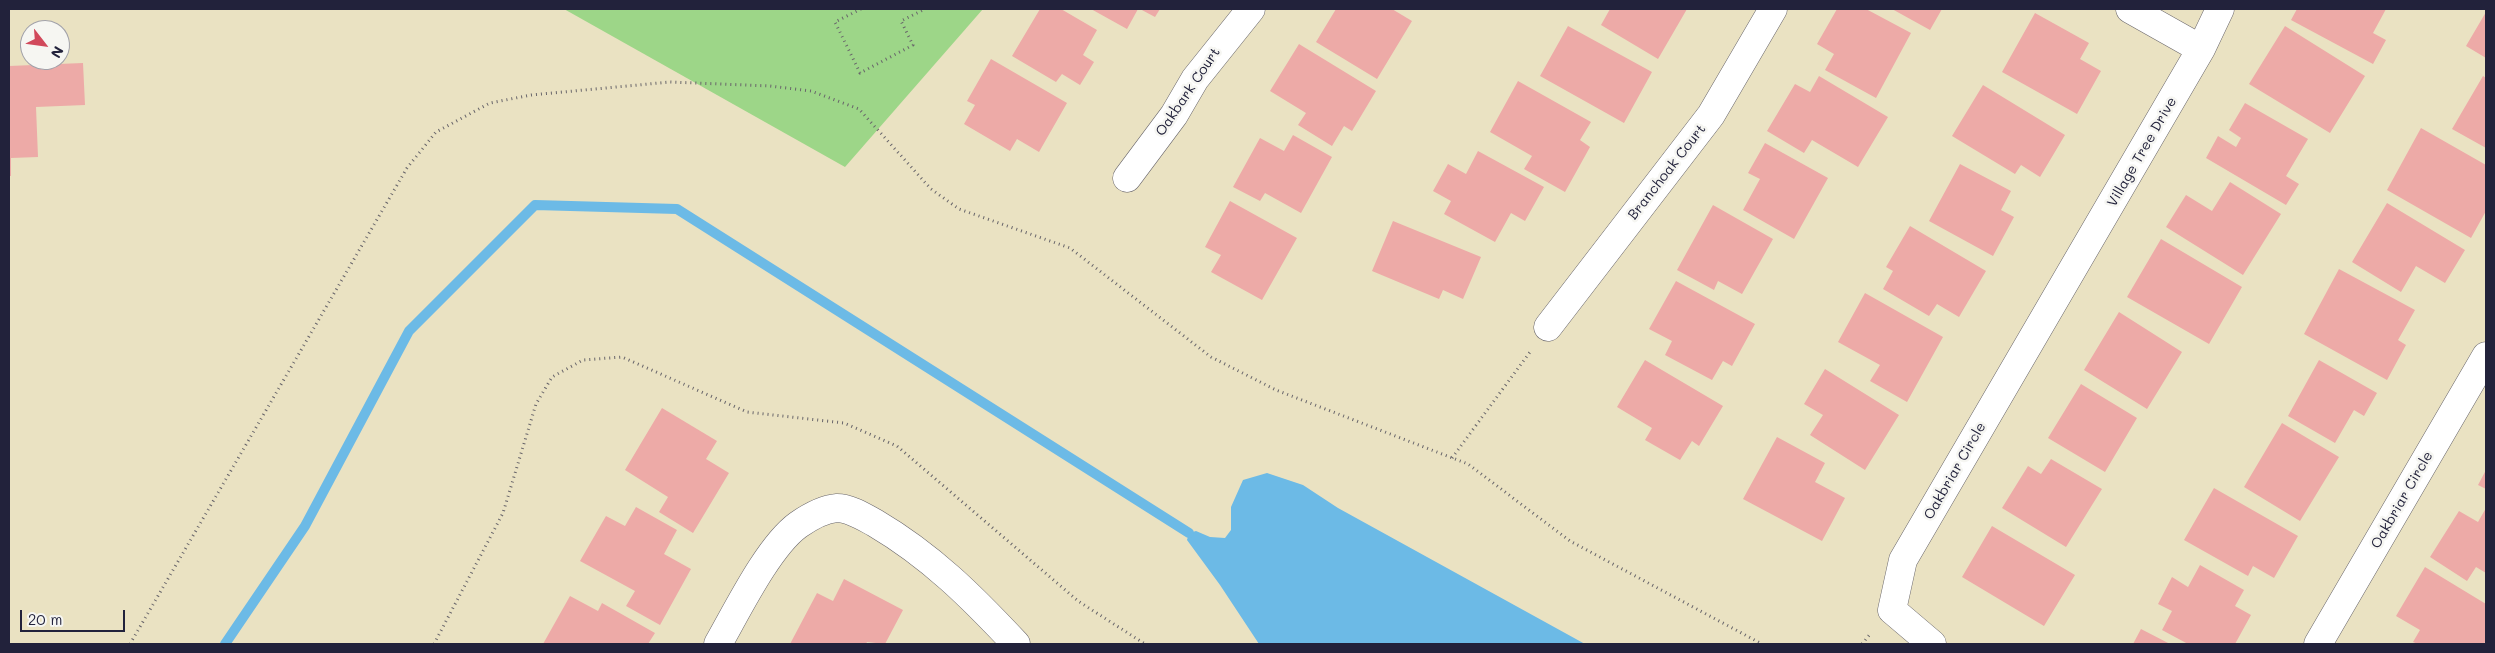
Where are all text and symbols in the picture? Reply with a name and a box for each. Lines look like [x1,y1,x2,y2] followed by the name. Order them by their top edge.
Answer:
[20,20,70,70] north arrow
[47,43,68,62] text: N
[1152,45,1224,139] street label: Oakbark Court
[2104,94,2180,210] street label: Village Tree Drive
[1625,121,1709,223] street label: Branchoak Court
[1920,419,1990,523] street label: Oakbriar Circle
[2367,448,2437,552] street label: Oakbriar Circle
[22,600,128,632] scale bar
[28,609,62,629] text: 20 m

